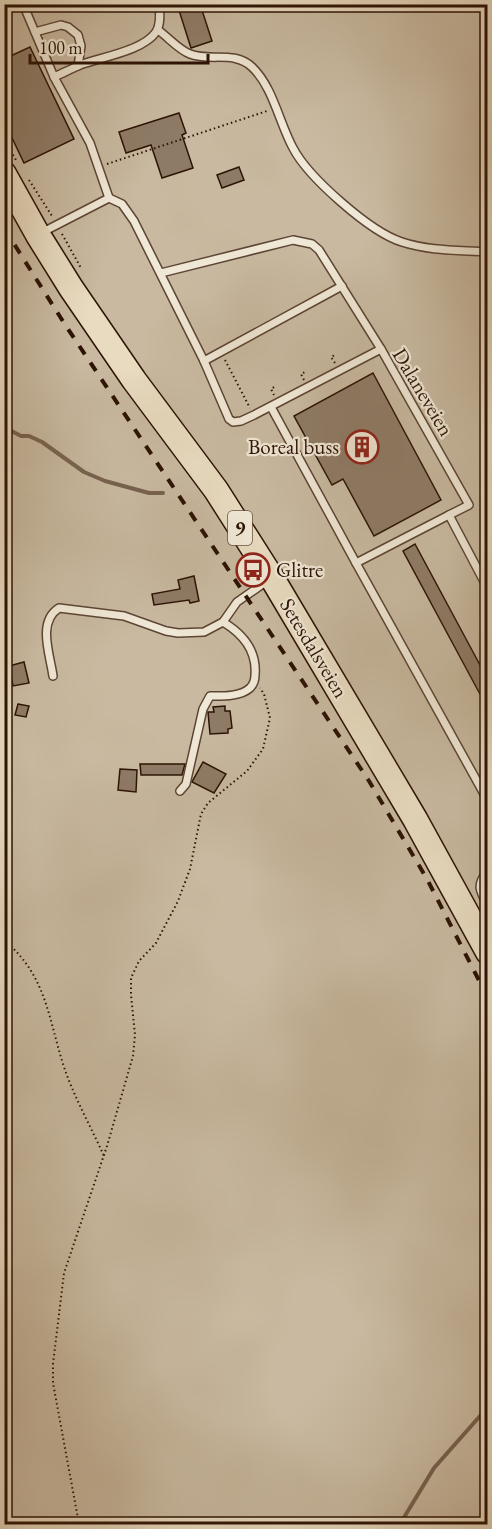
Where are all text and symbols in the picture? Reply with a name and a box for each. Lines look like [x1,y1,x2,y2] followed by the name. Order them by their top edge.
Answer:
[30,27,208,65] scale bar
[39,36,83,59] text: 100 m
[387,343,460,441] street label: Dalaneveien
[344,429,380,465] building icon: Boreal buss
[248,433,339,460] place label: Boreal buss
[228,511,252,545] road number: 9
[235,552,271,588] bus stop icon: Glitre
[276,556,323,583] place label: Glitre
[274,593,355,703] street label: Setesdalsveien

